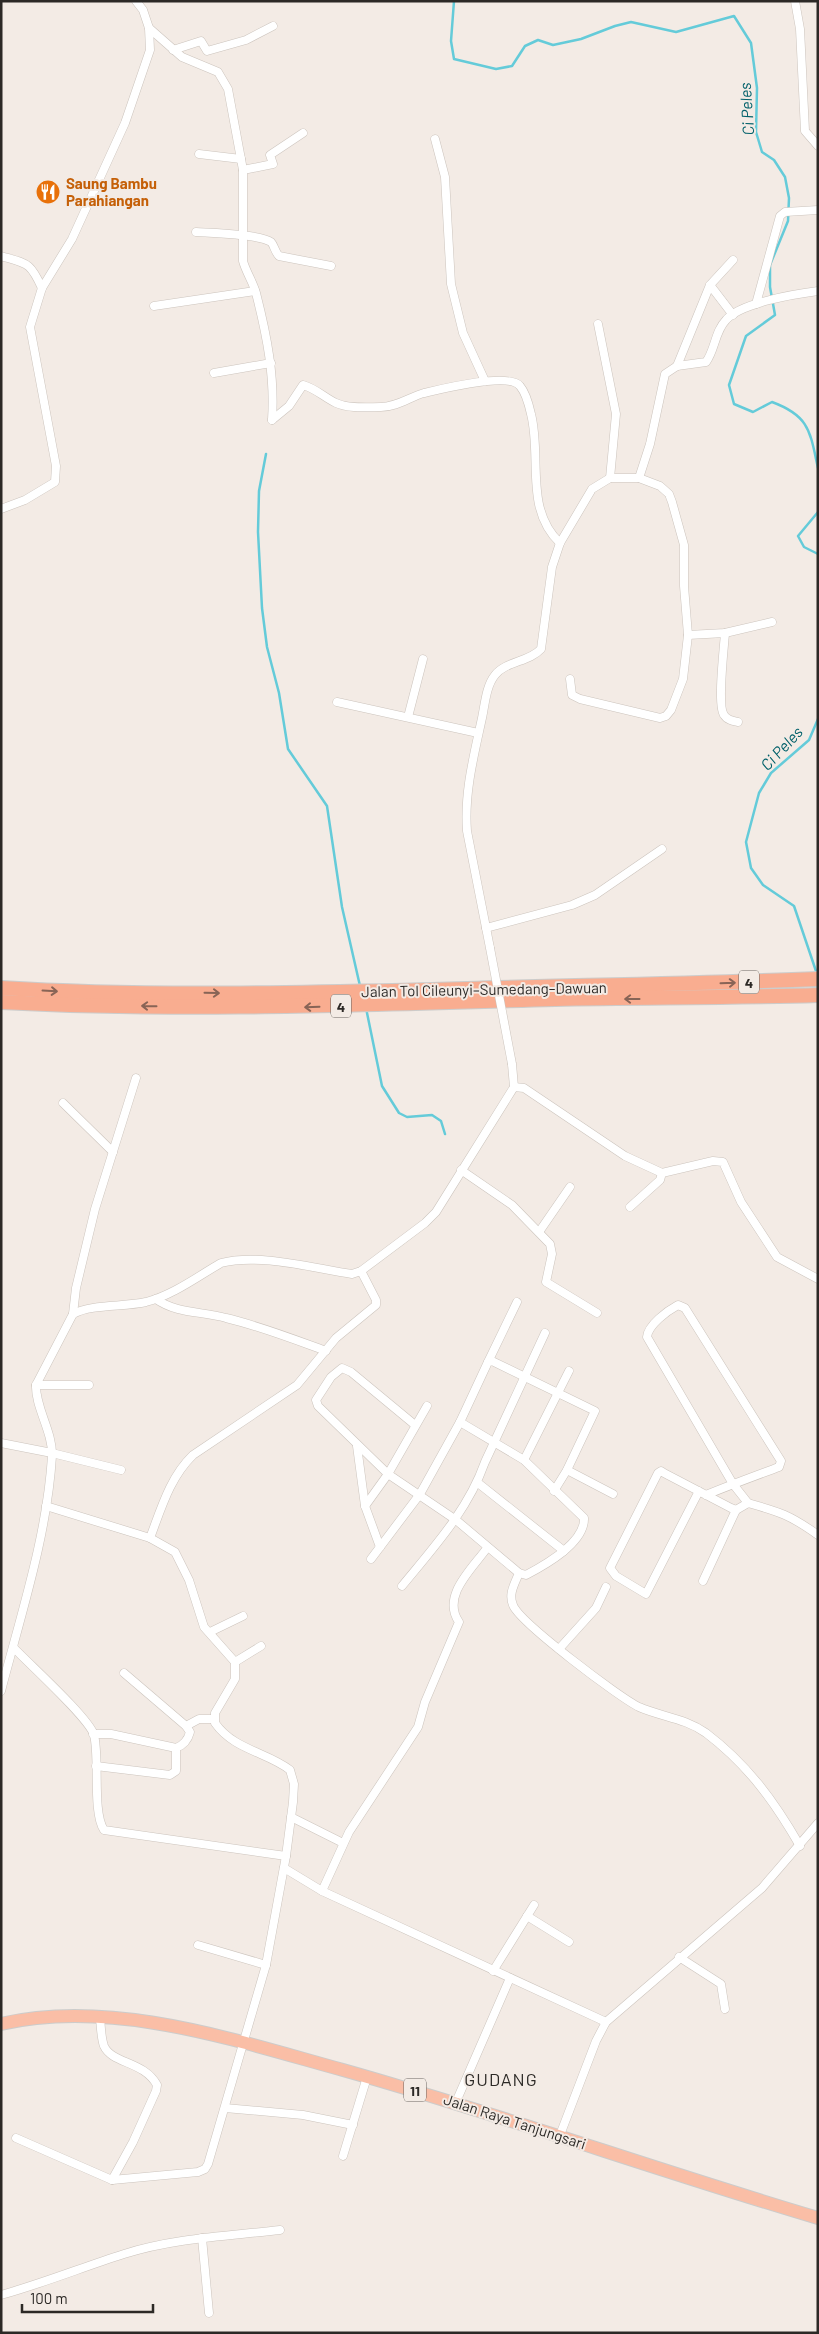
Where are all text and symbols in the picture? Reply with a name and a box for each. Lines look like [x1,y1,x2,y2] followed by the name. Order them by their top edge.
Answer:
[735,81,757,136] water label: Ci Peles
[66,174,157,209] place label: Saung Bambu Parahiangan
[35,179,61,205] restaurant icon: Saung Bambu Parahiangan
[756,722,806,774] water label: Ci Peles
[739,970,759,994] road number: 4
[361,978,607,1000] street label: Jalan Tol Cileunyi–Sumedang–Dawuan
[720,978,736,987] one-way arrow
[42,986,58,995] one-way arrow
[204,988,220,998] one-way arrow
[331,994,351,1018] road number: 4
[624,994,640,1004] one-way arrow
[142,1001,158,1011] one-way arrow
[304,1002,320,1011] one-way arrow
[464,2068,538,2090] district label: GUDANG
[404,2078,426,2102] road number: 11
[442,2089,588,2153] street label: Jalan Raya Tanjungsari
[22,2282,154,2314] scale bar
[30,2289,68,2307] text: 100 m

